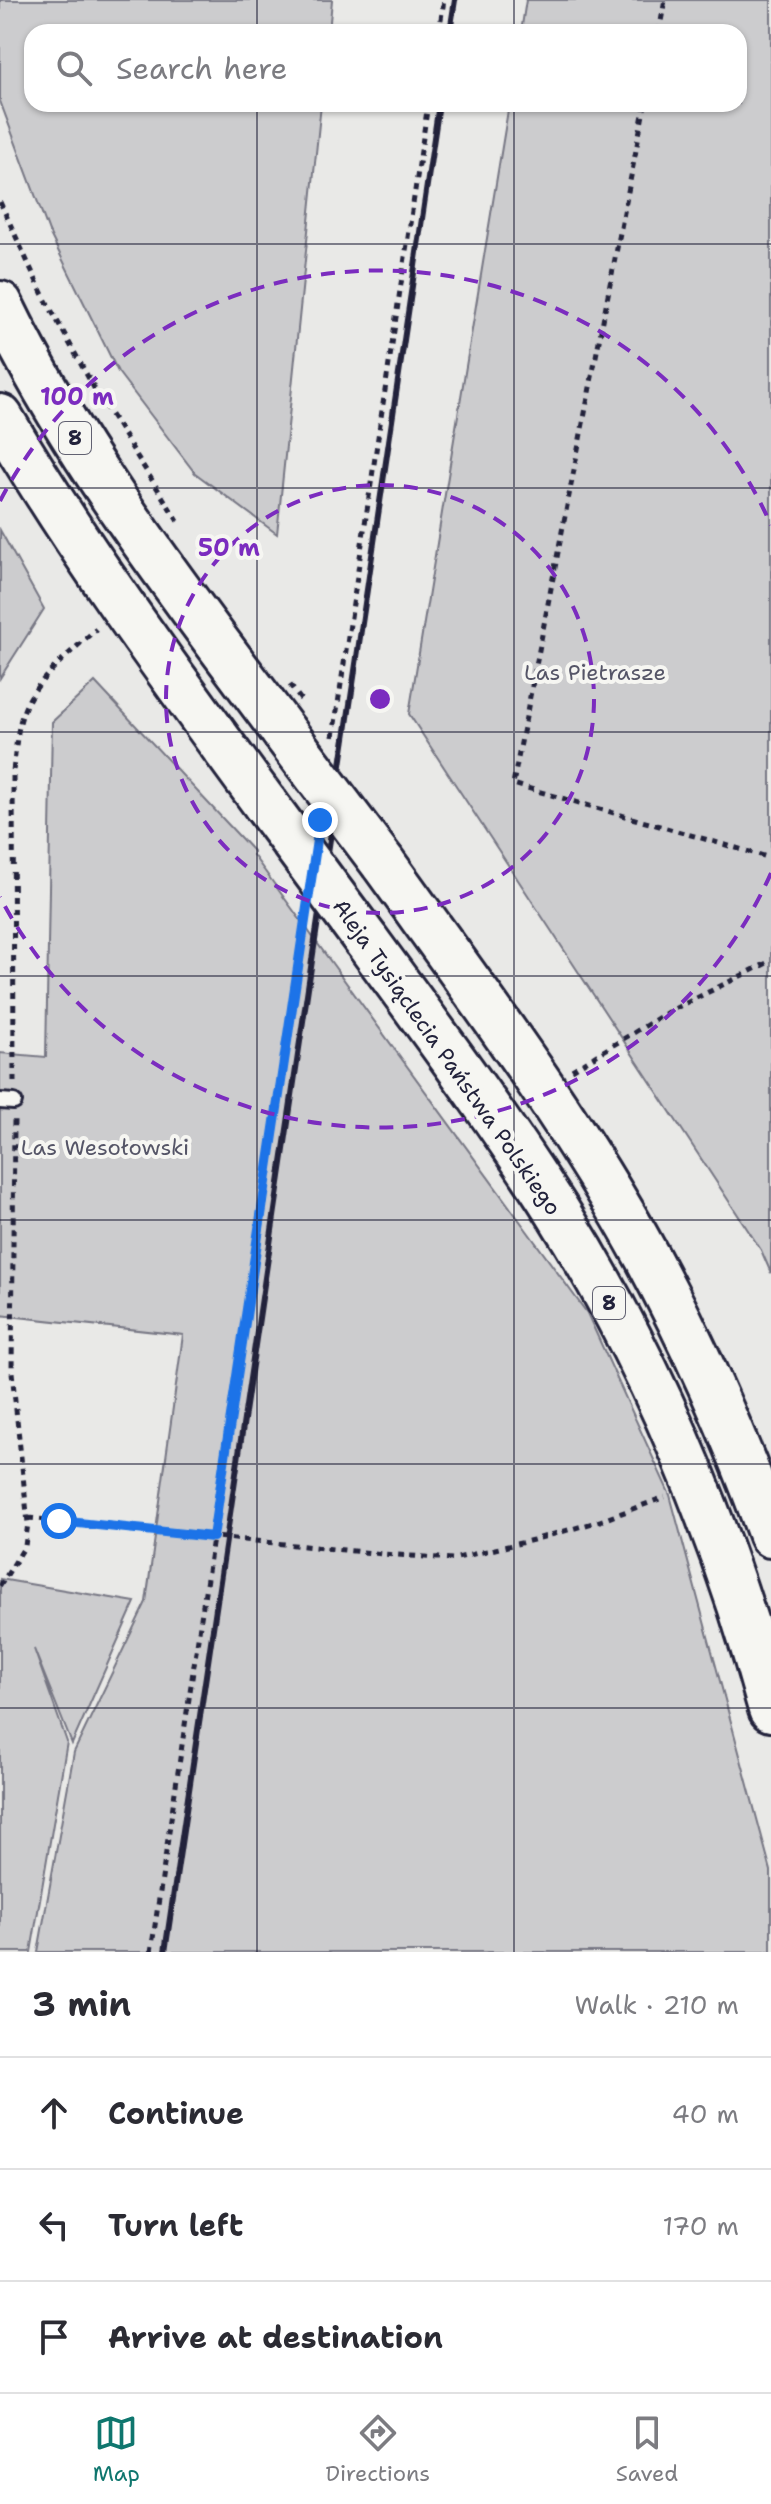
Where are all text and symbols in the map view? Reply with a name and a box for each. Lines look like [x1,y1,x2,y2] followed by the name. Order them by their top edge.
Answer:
[24,24,747,112] search box
[52,46,96,90] icon: search
[116,48,287,89] text: Search here
[40,381,114,413] text: 100 m
[59,422,91,454] road number: 8
[198,532,260,564] text: 50 m
[524,658,666,687] park label: Las Pietrasze
[366,685,394,713] centre of rings
[302,802,338,838] route end
[326,893,568,1221] street label: Aleja Tysiąclecia Państwa Polskiego
[21,1133,189,1162] park label: Las Wesołowski
[593,1287,625,1319] road number: 8
[41,1503,77,1539] route start
[32,1981,131,2027] text: 3 min
[575,1987,739,2022] text: Walk · 210 m
[32,2091,76,2135] icon: ahead
[108,2093,244,2134] text: Continue
[672,2096,739,2131] text: 40 m
[32,2203,76,2247] icon: left
[108,2205,243,2246] text: Turn left
[662,2208,739,2243] text: 170 m
[32,2315,76,2359] icon: arrive
[108,2317,443,2358] text: Arrive at destination
[93,2411,140,2488] tab: Map
[325,2411,430,2488] tab: Directions
[616,2411,678,2488] tab: Saved

